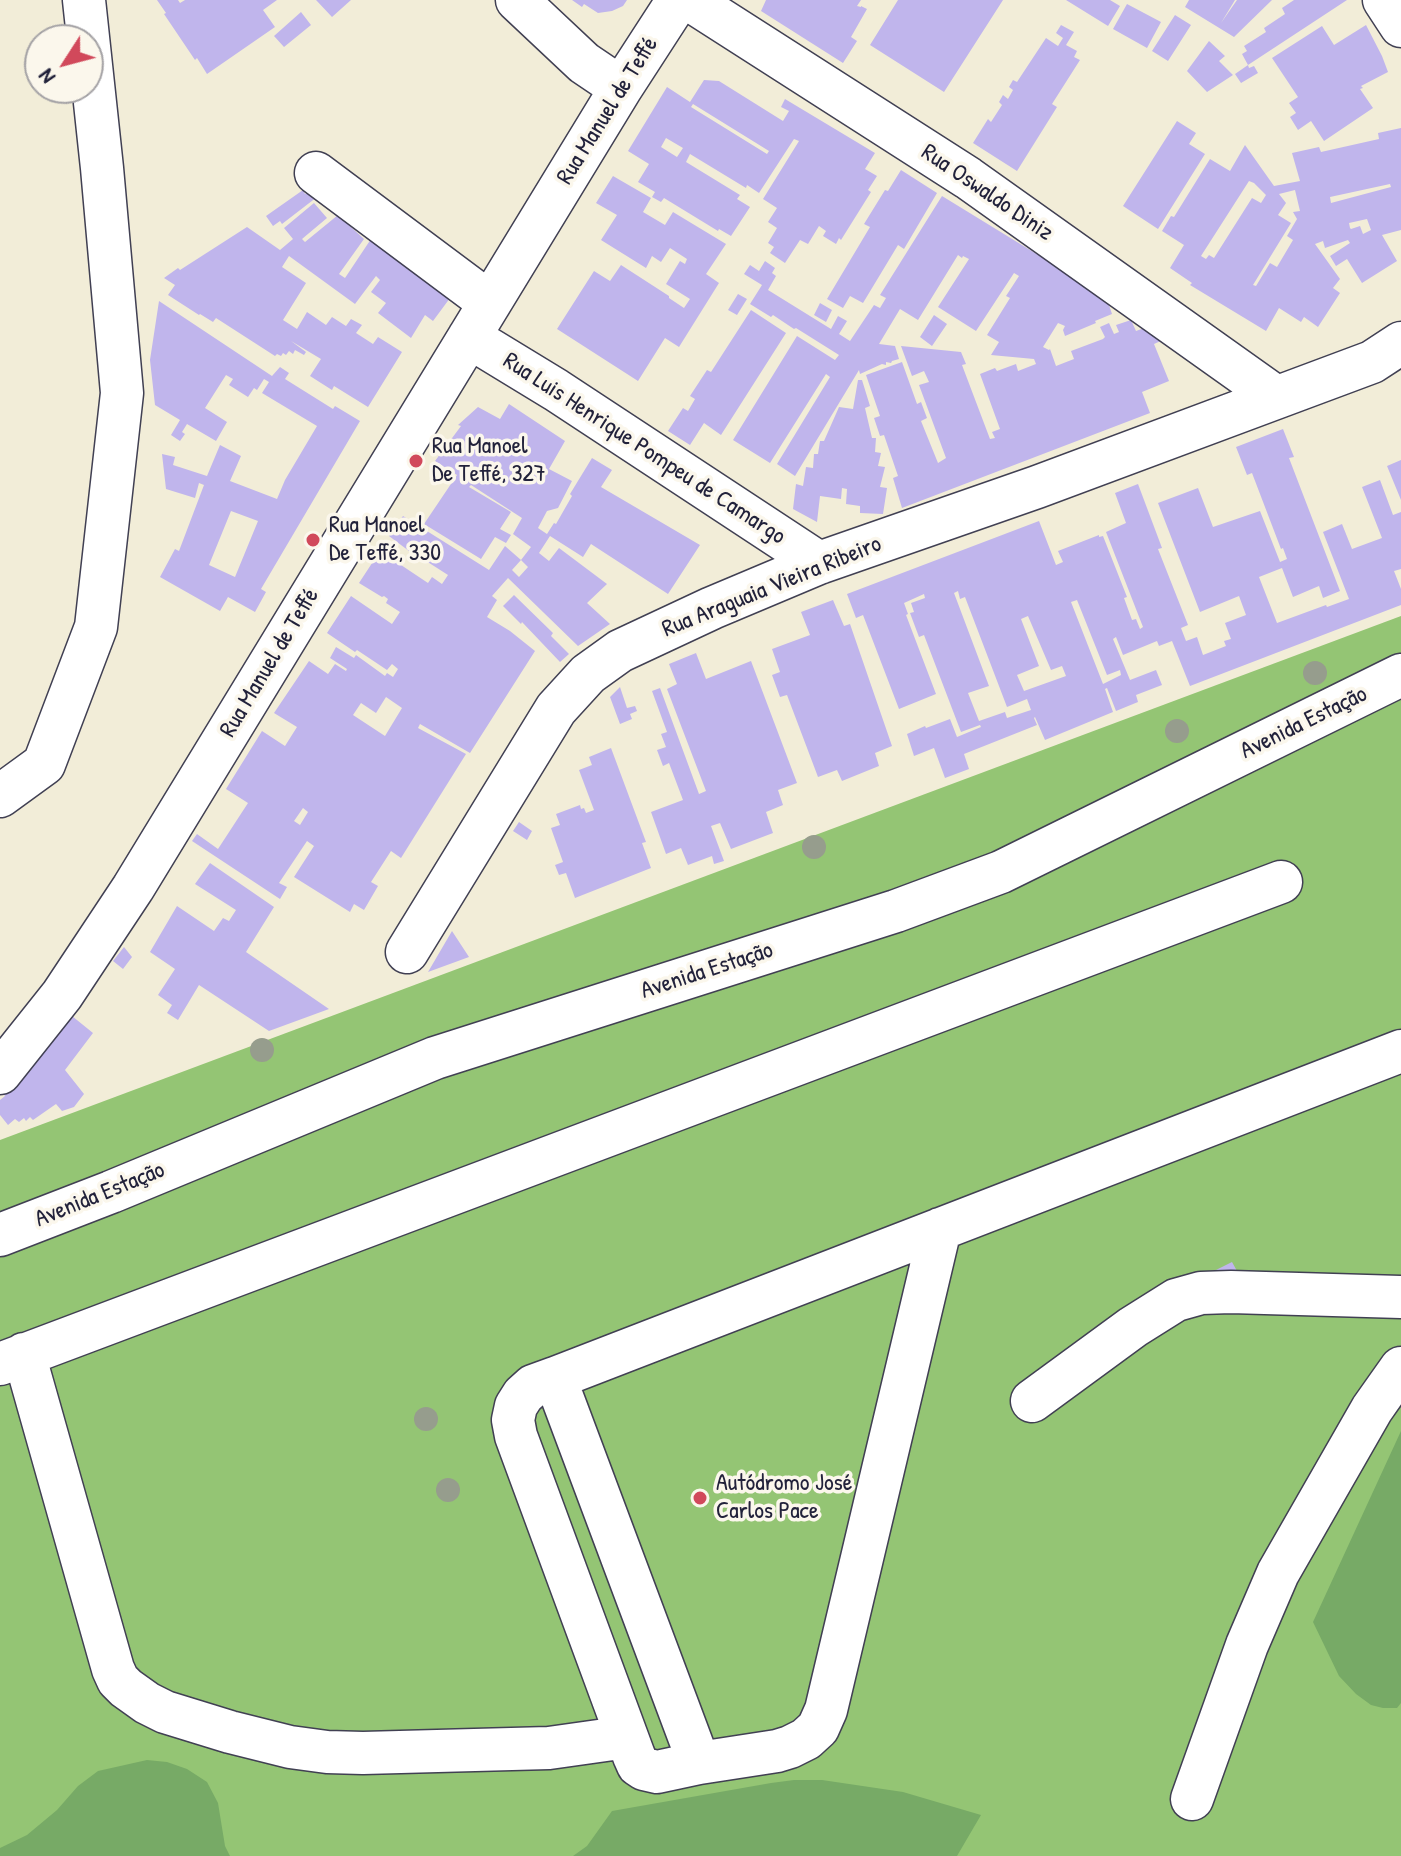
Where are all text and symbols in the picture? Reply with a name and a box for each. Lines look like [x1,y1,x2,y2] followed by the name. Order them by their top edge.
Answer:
[24,24,104,104] north arrow
[551,32,665,190] street label: Rua Manuel de Teffé
[31,63,62,90] text: N
[916,138,1058,248] street label: Rua Oswaldo Diniz
[497,347,791,551] street label: Rua Luis Henrique Pompeu de Camargo
[432,433,546,489] place label: Rua Manoel De Teffé, 327
[407,452,425,470] marker: Rua Manoel De Teffé, 327
[329,512,441,568] place label: Rua Manoel De Teffé, 330
[658,530,886,644] street label: Rua Araguaia Vieira Ribeiro
[304,531,322,549] marker: Rua Manoel De Teffé, 330
[214,583,326,743] street label: Rua Manuel de Teffé
[1236,680,1372,766] street label: Avenida Estação
[637,936,777,1006] street label: Avenida Estação
[31,1156,169,1234] street label: Avenida Estação
[716,1470,852,1526] place label: Autódromo José Carlos Pace
[691,1489,709,1507] marker: Autódromo José Carlos Pace

